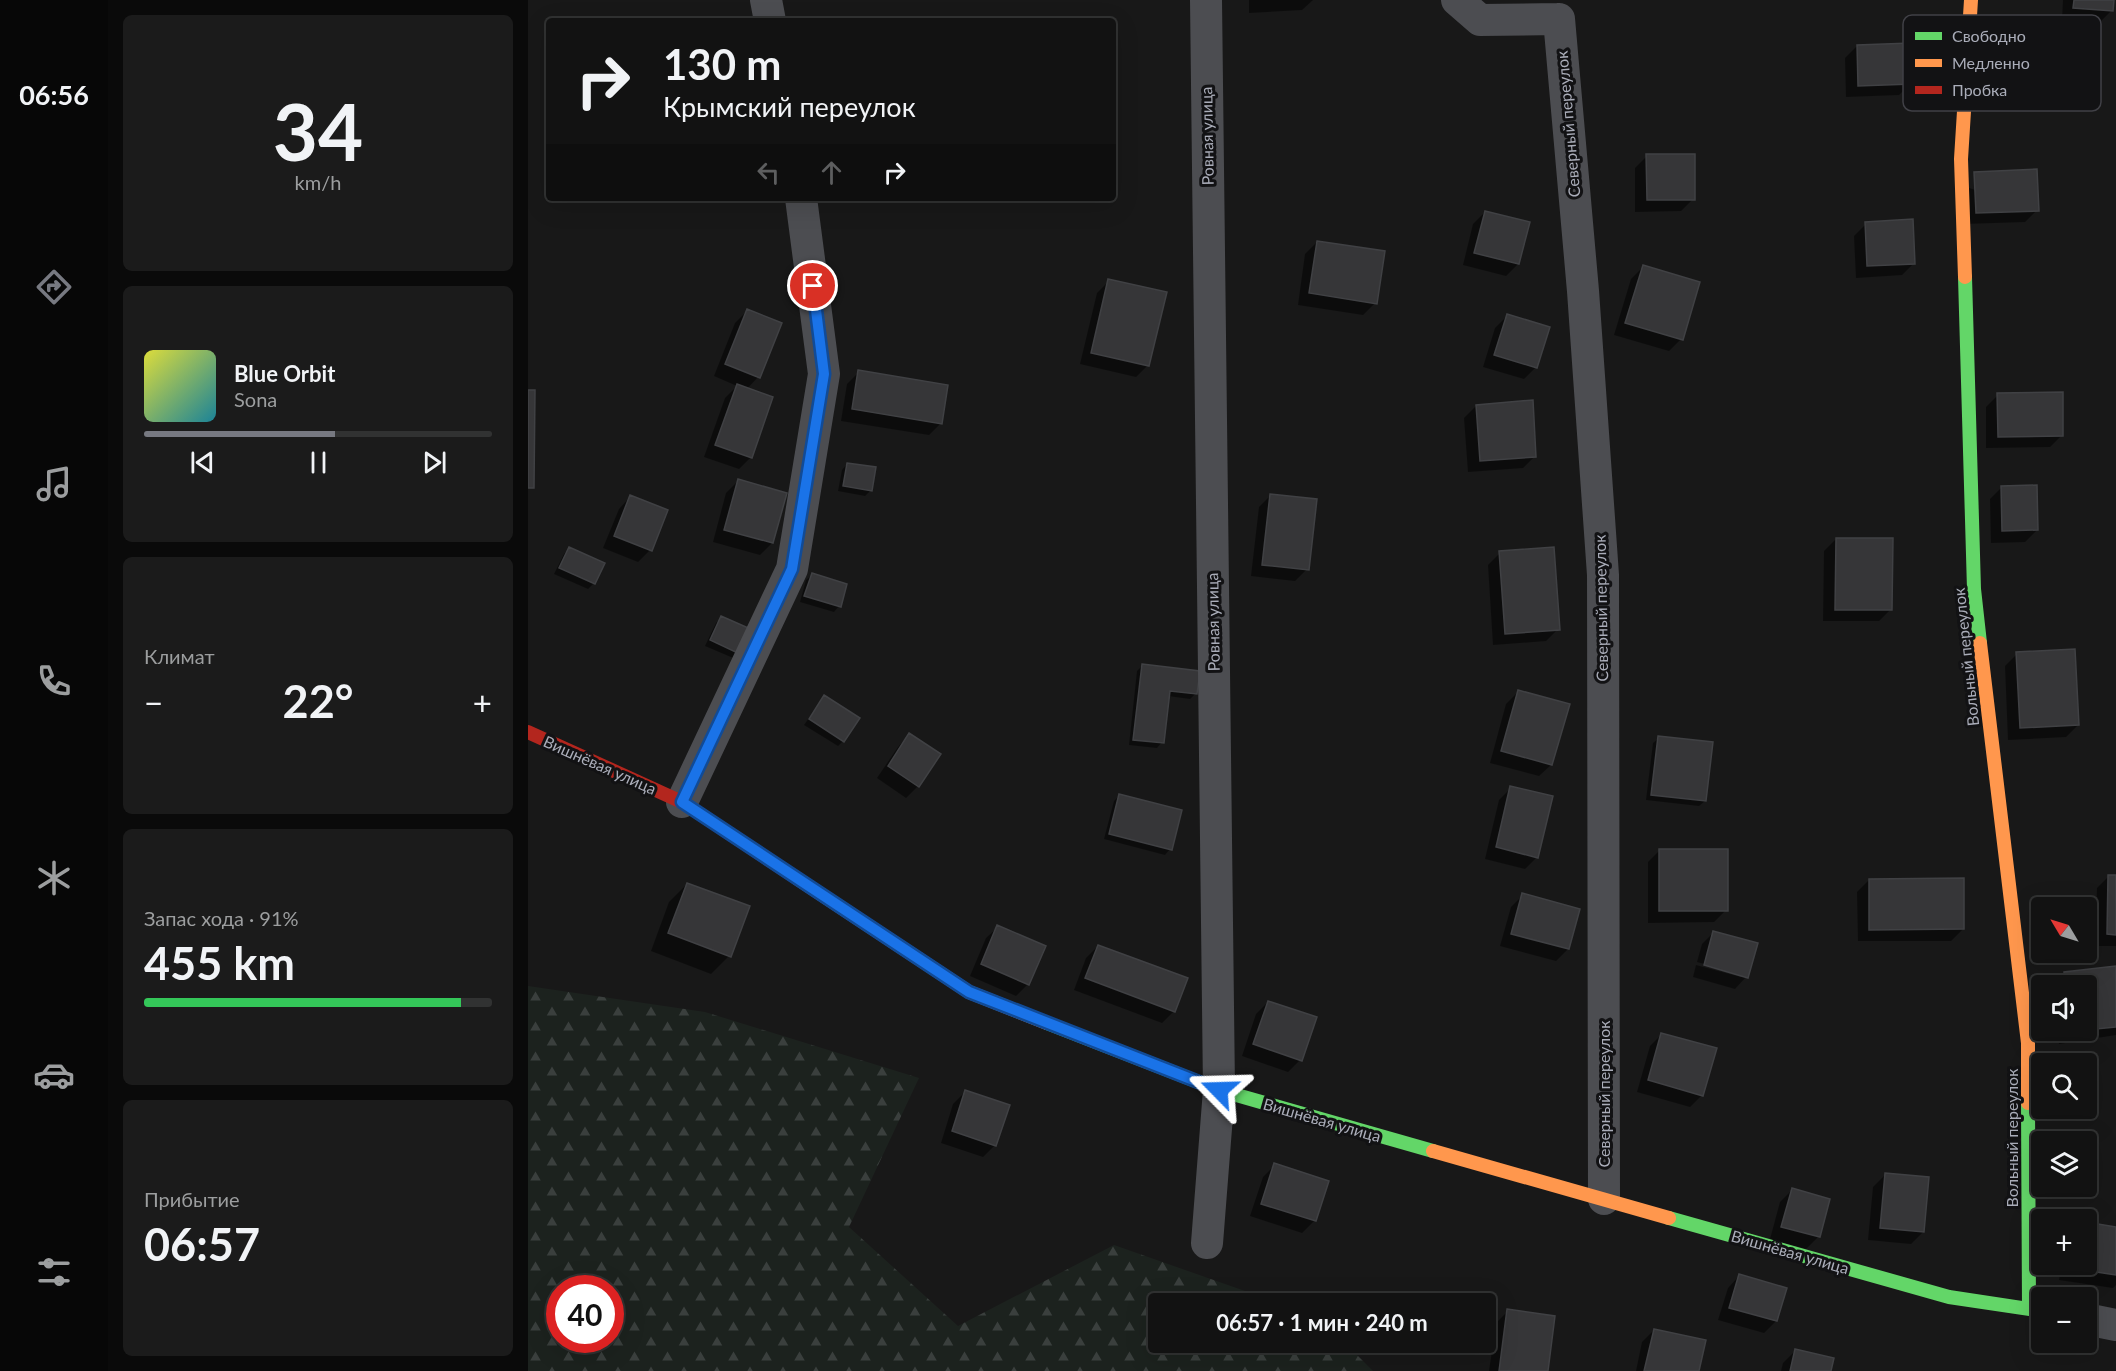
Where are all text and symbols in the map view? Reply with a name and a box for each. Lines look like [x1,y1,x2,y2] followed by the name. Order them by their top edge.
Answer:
[1903,15,2101,111] legend
[1952,26,2026,45] text: Свободно
[663,39,781,89] text: 130 m
[564,42,642,120] icon: right
[1552,49,1583,198] street label: Северный переулок
[1952,53,2030,72] text: Медленно
[19,78,89,111] text: 06:56
[1952,80,2007,99] text: Пробка
[273,84,363,178] text: 34
[1196,86,1217,186] street label: Ровная улица
[663,90,916,123] text: Крымский переулок
[752,156,785,189] icon: left
[815,156,848,189] icon: ahead
[878,156,911,189] icon: right
[295,170,341,194] text: km/h
[787,260,838,311] pin
[33,266,75,308] icon: directions
[796,269,829,302] icon: arrive
[234,360,335,387] text: Blue Orbit
[234,387,277,411] text: Sona
[186,446,219,479] icon: previous
[302,446,335,479] icon: pause
[418,446,451,479] icon: next
[33,463,75,505] icon: music
[1590,534,1611,682] street label: Северный переулок
[1202,572,1223,672] street label: Ровная улица
[1949,586,1982,727] street label: Вольный переулок
[144,644,215,668] text: Климат
[33,660,75,702] icon: phone
[283,674,353,728] text: 22°
[144,682,163,722] text: −
[473,682,492,722] text: +
[541,731,660,798] street label: Вишнёвая улица
[33,857,75,899] icon: climate
[2031,897,2097,963] north arrow
[2031,897,2097,1353] map controls
[144,906,299,930] text: Запас хода · 91%
[144,936,295,990] text: 455 km
[2031,975,2097,1041] button: sound
[1594,1020,1613,1168] street label: Северный переулок
[2031,1053,2097,1119] button: search
[33,1054,75,1096] icon: car
[1187,1058,1251,1122] position arrow
[2002,1068,2021,1207] street label: Вольный переулок
[1261,1094,1383,1145] street label: Вишнёвая улица
[2031,1131,2097,1197] button: layers
[144,1187,240,1211] text: Прибытие
[2031,1209,2097,1275] button: +
[144,1217,260,1271] text: 06:57
[1729,1226,1851,1277] street label: Вишнёвая улица
[33,1251,75,1293] icon: filters
[546,1275,624,1353] speed limit sign: 40
[2031,1287,2097,1353] button: −
[1216,1309,1428,1336] text: 06:57 · 1 мин · 240 m

